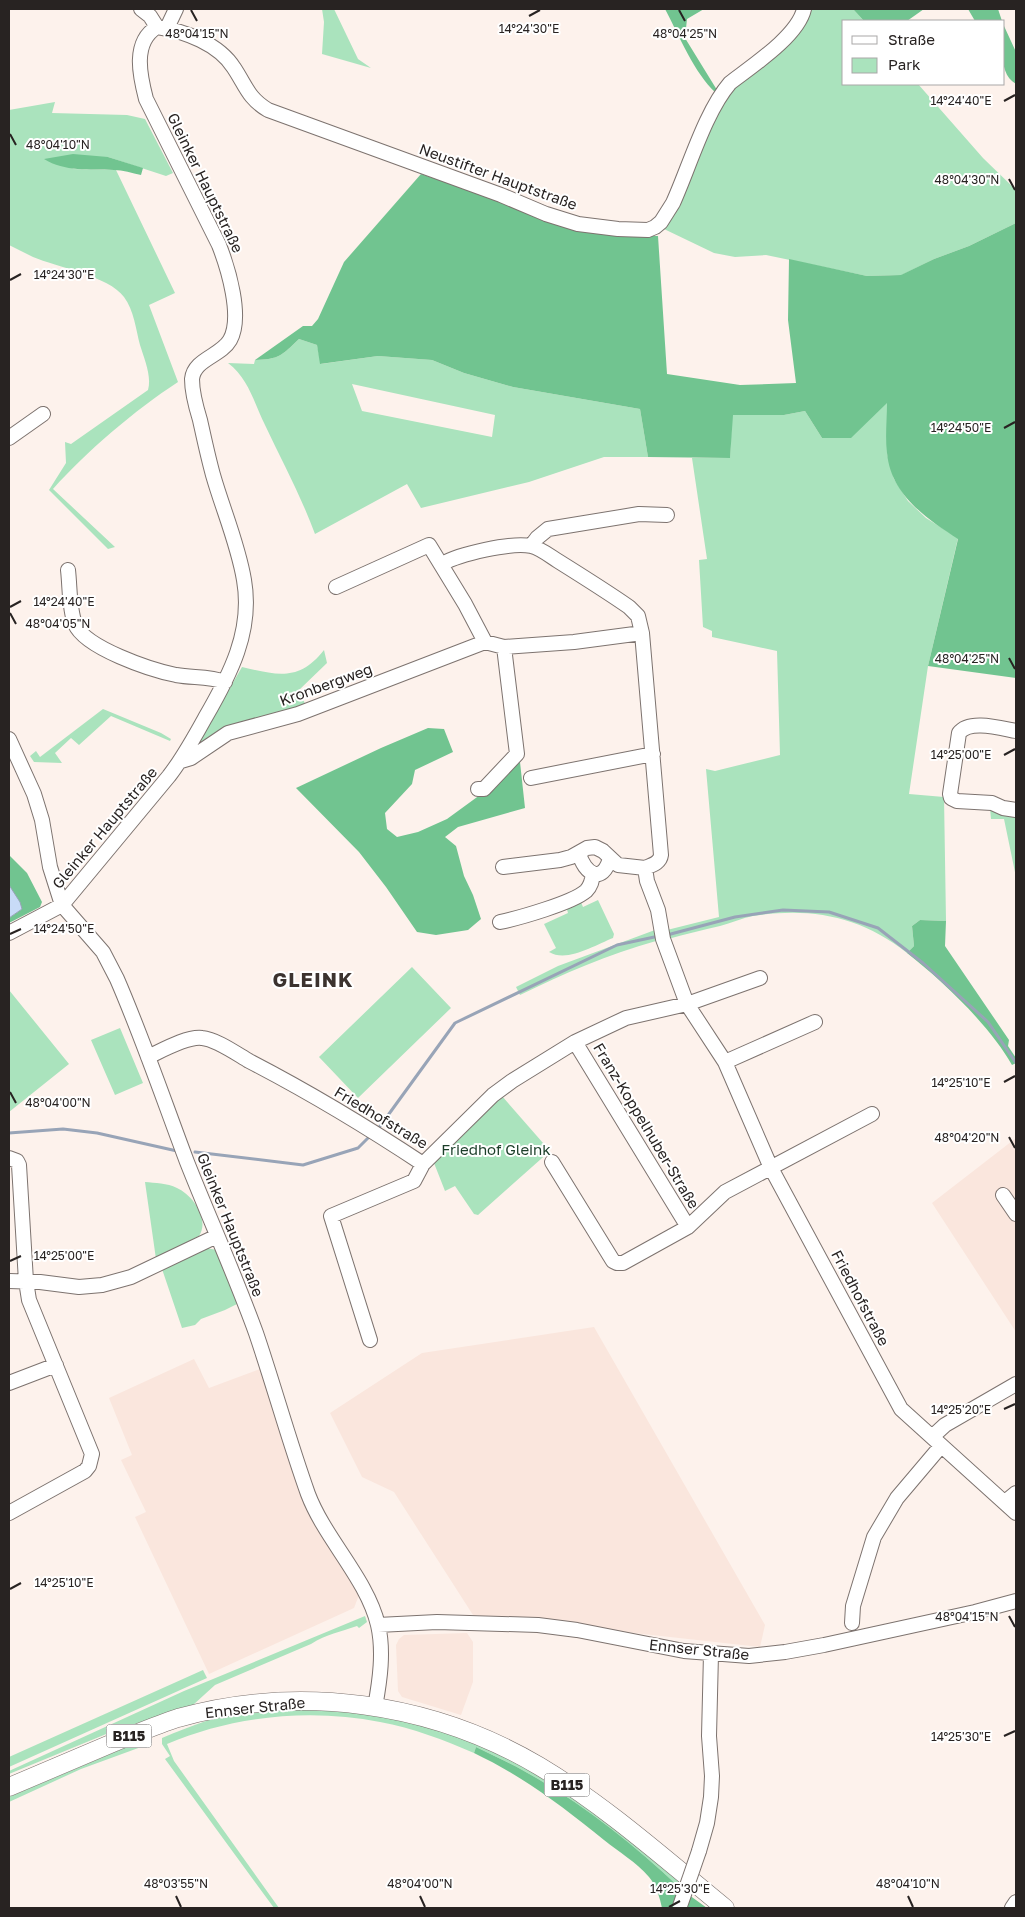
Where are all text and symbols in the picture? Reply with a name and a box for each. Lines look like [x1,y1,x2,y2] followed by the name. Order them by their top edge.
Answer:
[842,20,1005,85] legend
[499,21,559,36] text: 14°24'30"E
[165,26,229,41] text: 48°04'15"N
[653,26,717,41] text: 48°04'25"N
[888,30,935,48] text: Straße
[888,55,921,73] text: Park
[931,93,991,108] text: 14°24'40"E
[164,110,248,256] street label: Gleinker Hauptstraße
[26,137,90,152] text: 48°04'10"N
[417,139,580,213] street label: Neustifter Hauptstraße
[935,172,999,187] text: 48°04'30"N
[34,267,94,282] text: 14°24'30"E
[931,420,991,435] text: 14°24'50"E
[34,594,94,609] text: 14°24'40"E
[26,616,90,631] text: 48°04'05"N
[935,651,999,666] text: 48°04'25"N
[277,659,374,709] street label: Kronbergweg
[931,747,991,762] text: 14°25'00"E
[48,763,161,892] street label: Gleinker Hauptstraße
[34,921,94,936] text: 14°24'50"E
[272,967,354,991] district label: GLEINK
[590,1039,704,1212] street label: Franz-Koppelhuber-Straße
[931,1075,991,1090] text: 14°25'10"E
[332,1082,432,1152] street label: Friedhofstraße
[25,1095,91,1110] text: 48°04'00"N
[935,1130,999,1145] text: 48°04'20"N
[441,1140,551,1158] park label: Friedhof Gleink
[194,1150,268,1299] street label: Gleinker Hauptstraße
[828,1247,894,1349] street label: Friedhofstraße
[34,1248,94,1263] text: 14°25'00"E
[931,1402,991,1417] text: 14°25'20"E
[34,1575,94,1590] text: 14°25'10"E
[935,1609,999,1624] text: 48°04'15"N
[648,1635,750,1663] street label: Ennser Straße
[204,1693,306,1721] street label: Ennser Straße
[106,1724,152,1748] road number: B115
[931,1729,991,1744] text: 14°25'30"E
[544,1774,590,1796] road number: B115
[144,1876,208,1891] text: 48°03'55"N
[387,1876,453,1891] text: 48°04'00"N
[876,1876,940,1891] text: 48°04'10"N
[650,1881,710,1896] text: 14°25'30"E

